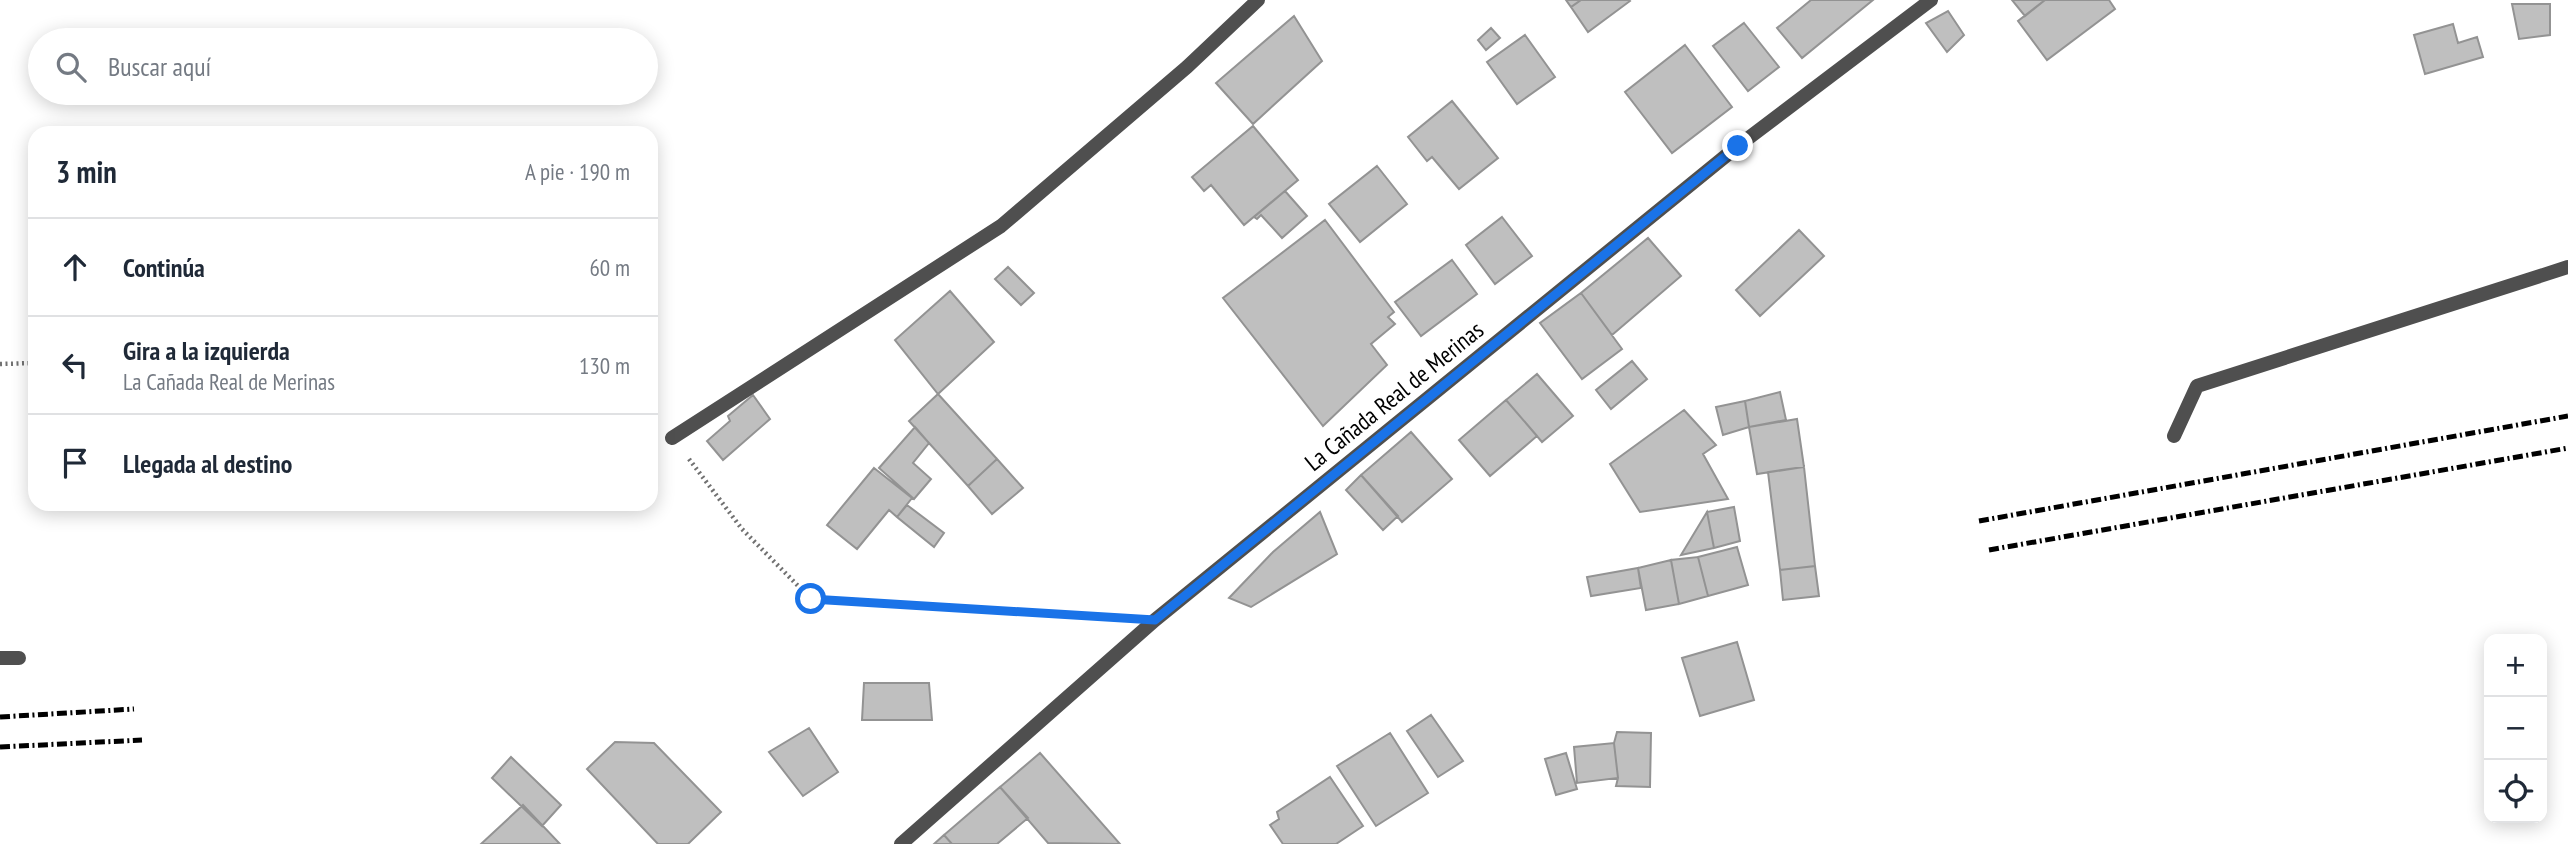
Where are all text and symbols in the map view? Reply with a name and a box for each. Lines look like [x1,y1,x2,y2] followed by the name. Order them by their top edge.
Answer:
[28,28,658,105] search box
[52,48,90,86] icon: search
[108,50,211,83] text: Buscar aquí
[1722,130,1753,161] route end
[56,152,117,191] text: 3 min
[525,157,630,186] text: A pie · 190 m
[56,248,94,286] icon: ahead
[123,251,205,284] text: Continúa
[589,253,630,282] text: 60 m
[1298,314,1490,478] street label: La Cañada Real de Merinas
[123,334,290,367] text: Gira a la izquierda
[56,346,94,384] icon: left
[579,351,630,380] text: 130 m
[123,367,335,396] text: La Cañada Real de Merinas
[56,444,94,482] icon: arrive
[123,447,292,480] text: Llegada al destino
[795,583,826,614] route start
[2484,634,2547,823] map controls
[2484,634,2547,697] button: +
[2484,697,2547,760] button: −
[2484,760,2547,823] button: locate

